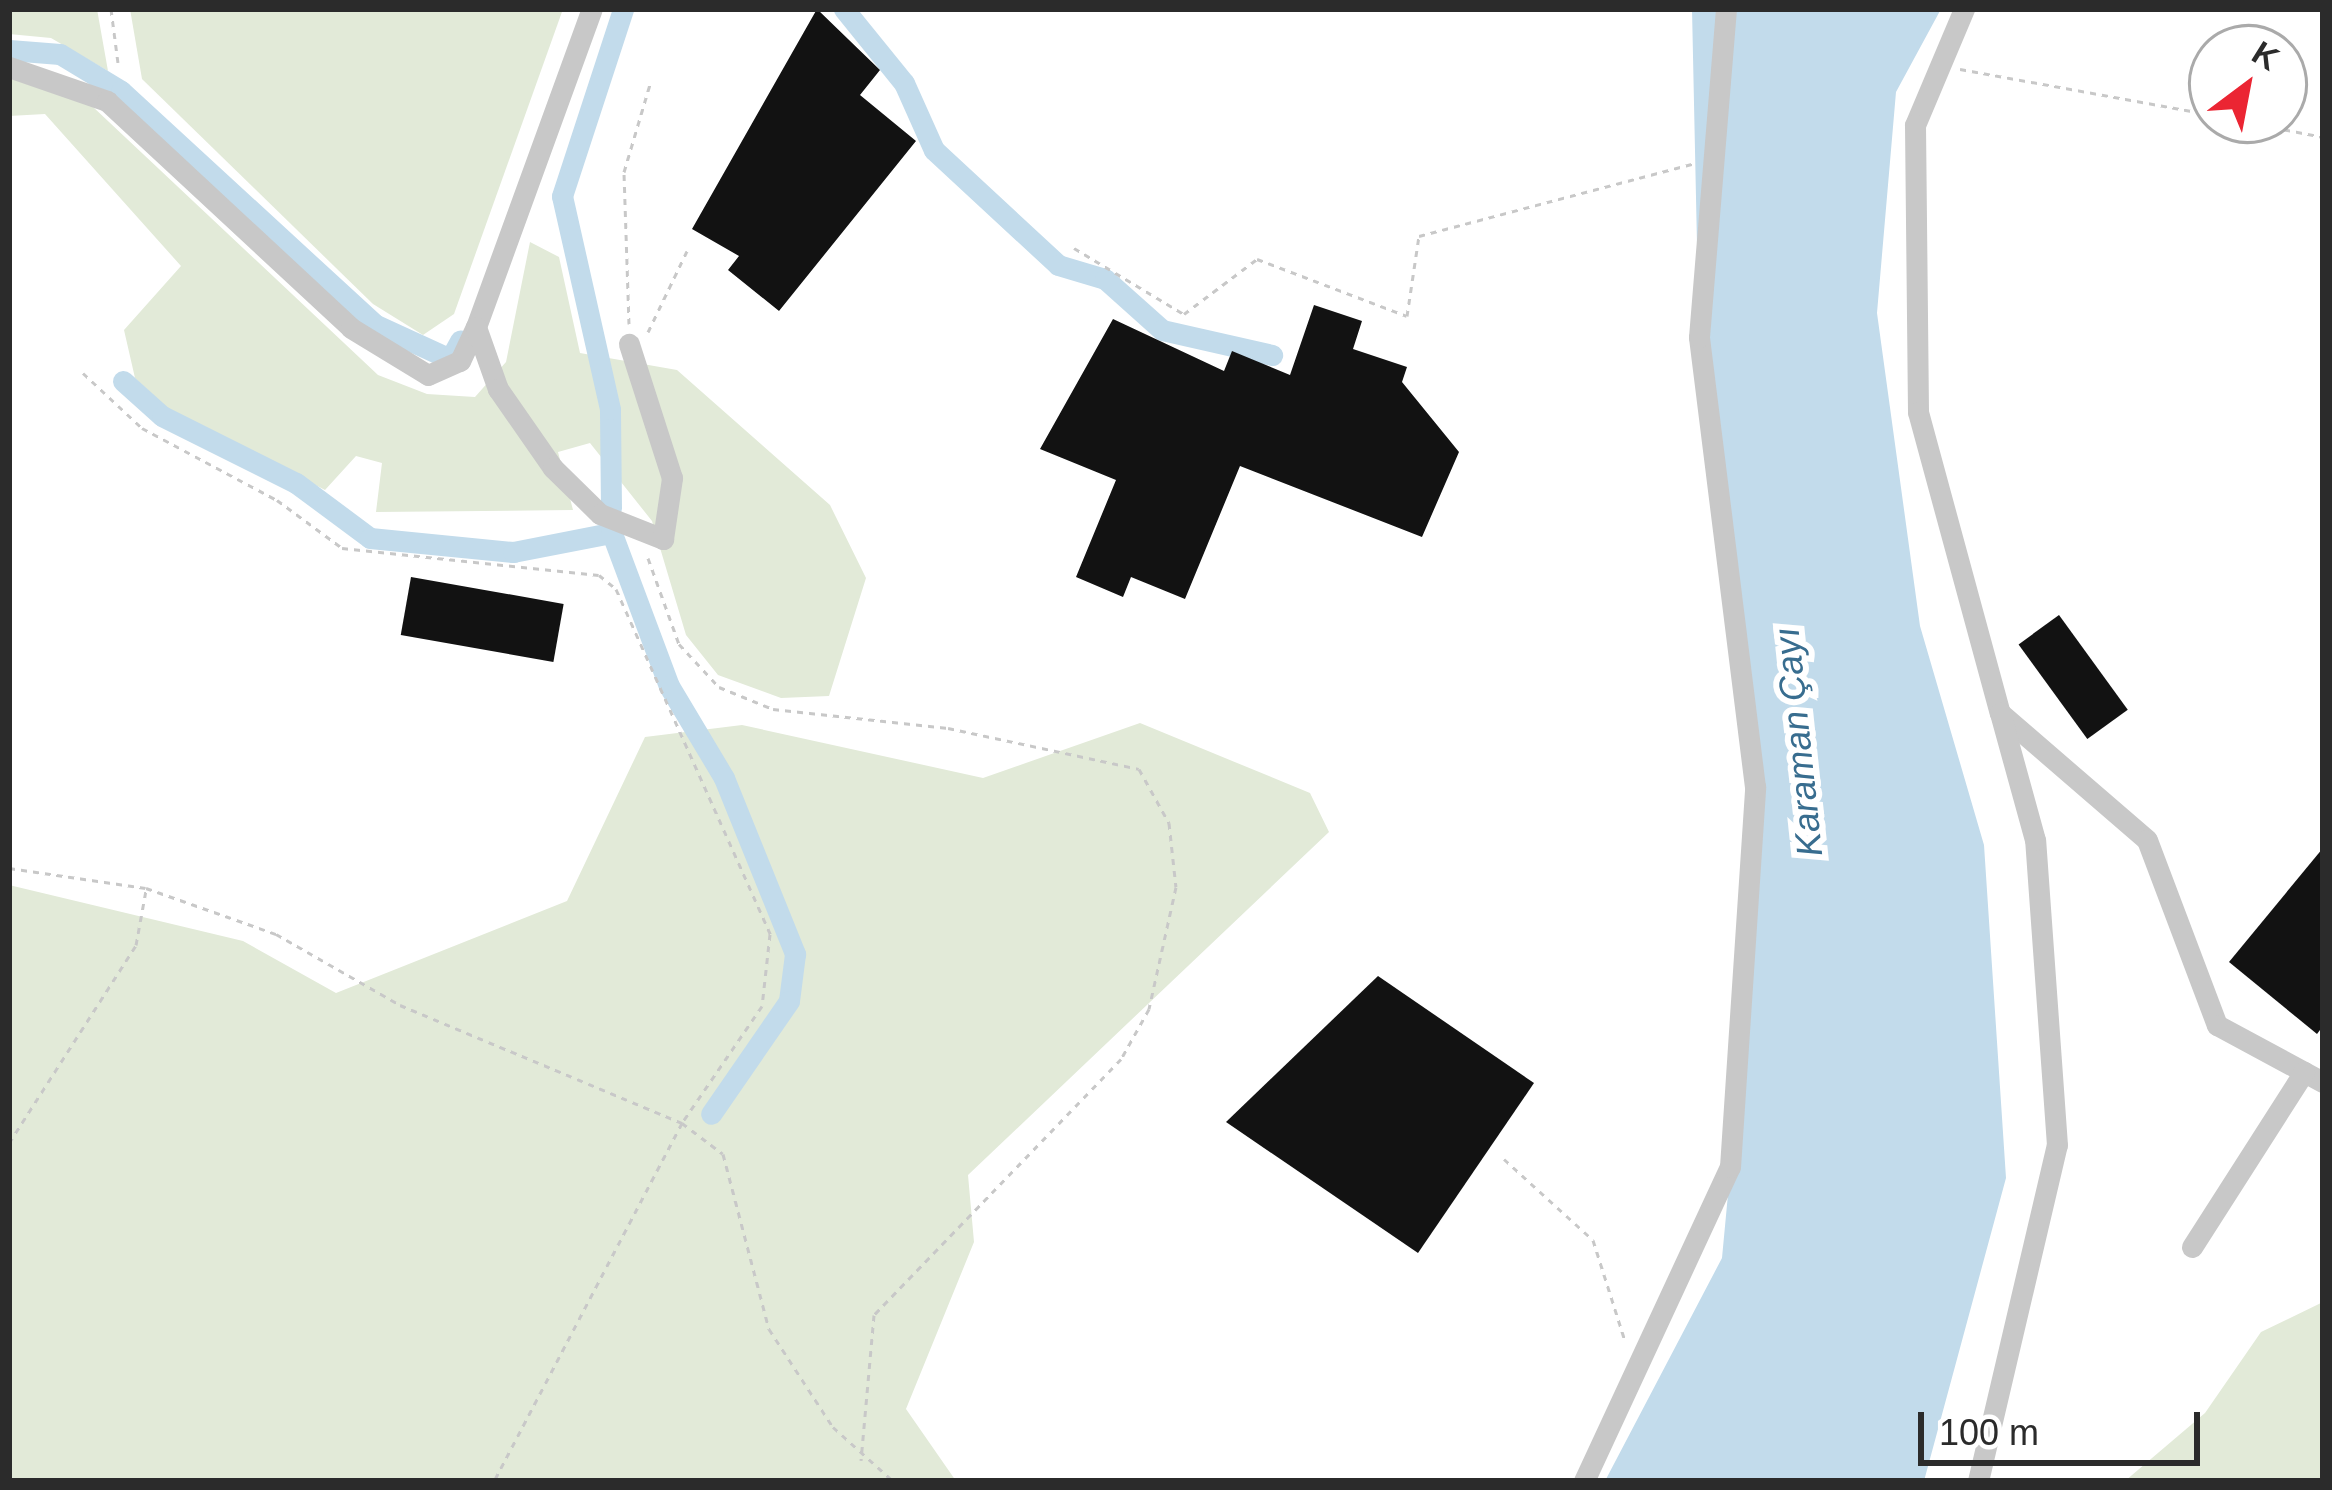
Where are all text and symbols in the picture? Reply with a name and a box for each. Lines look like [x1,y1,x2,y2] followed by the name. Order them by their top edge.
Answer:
[2188,24,2308,144] north arrow
[2246,34,2286,78] text: K
[1764,625,1832,859] water label: Karaman Çayı
[1924,1388,2206,1462] scale bar
[1939,1412,2039,1453] text: 100 m

